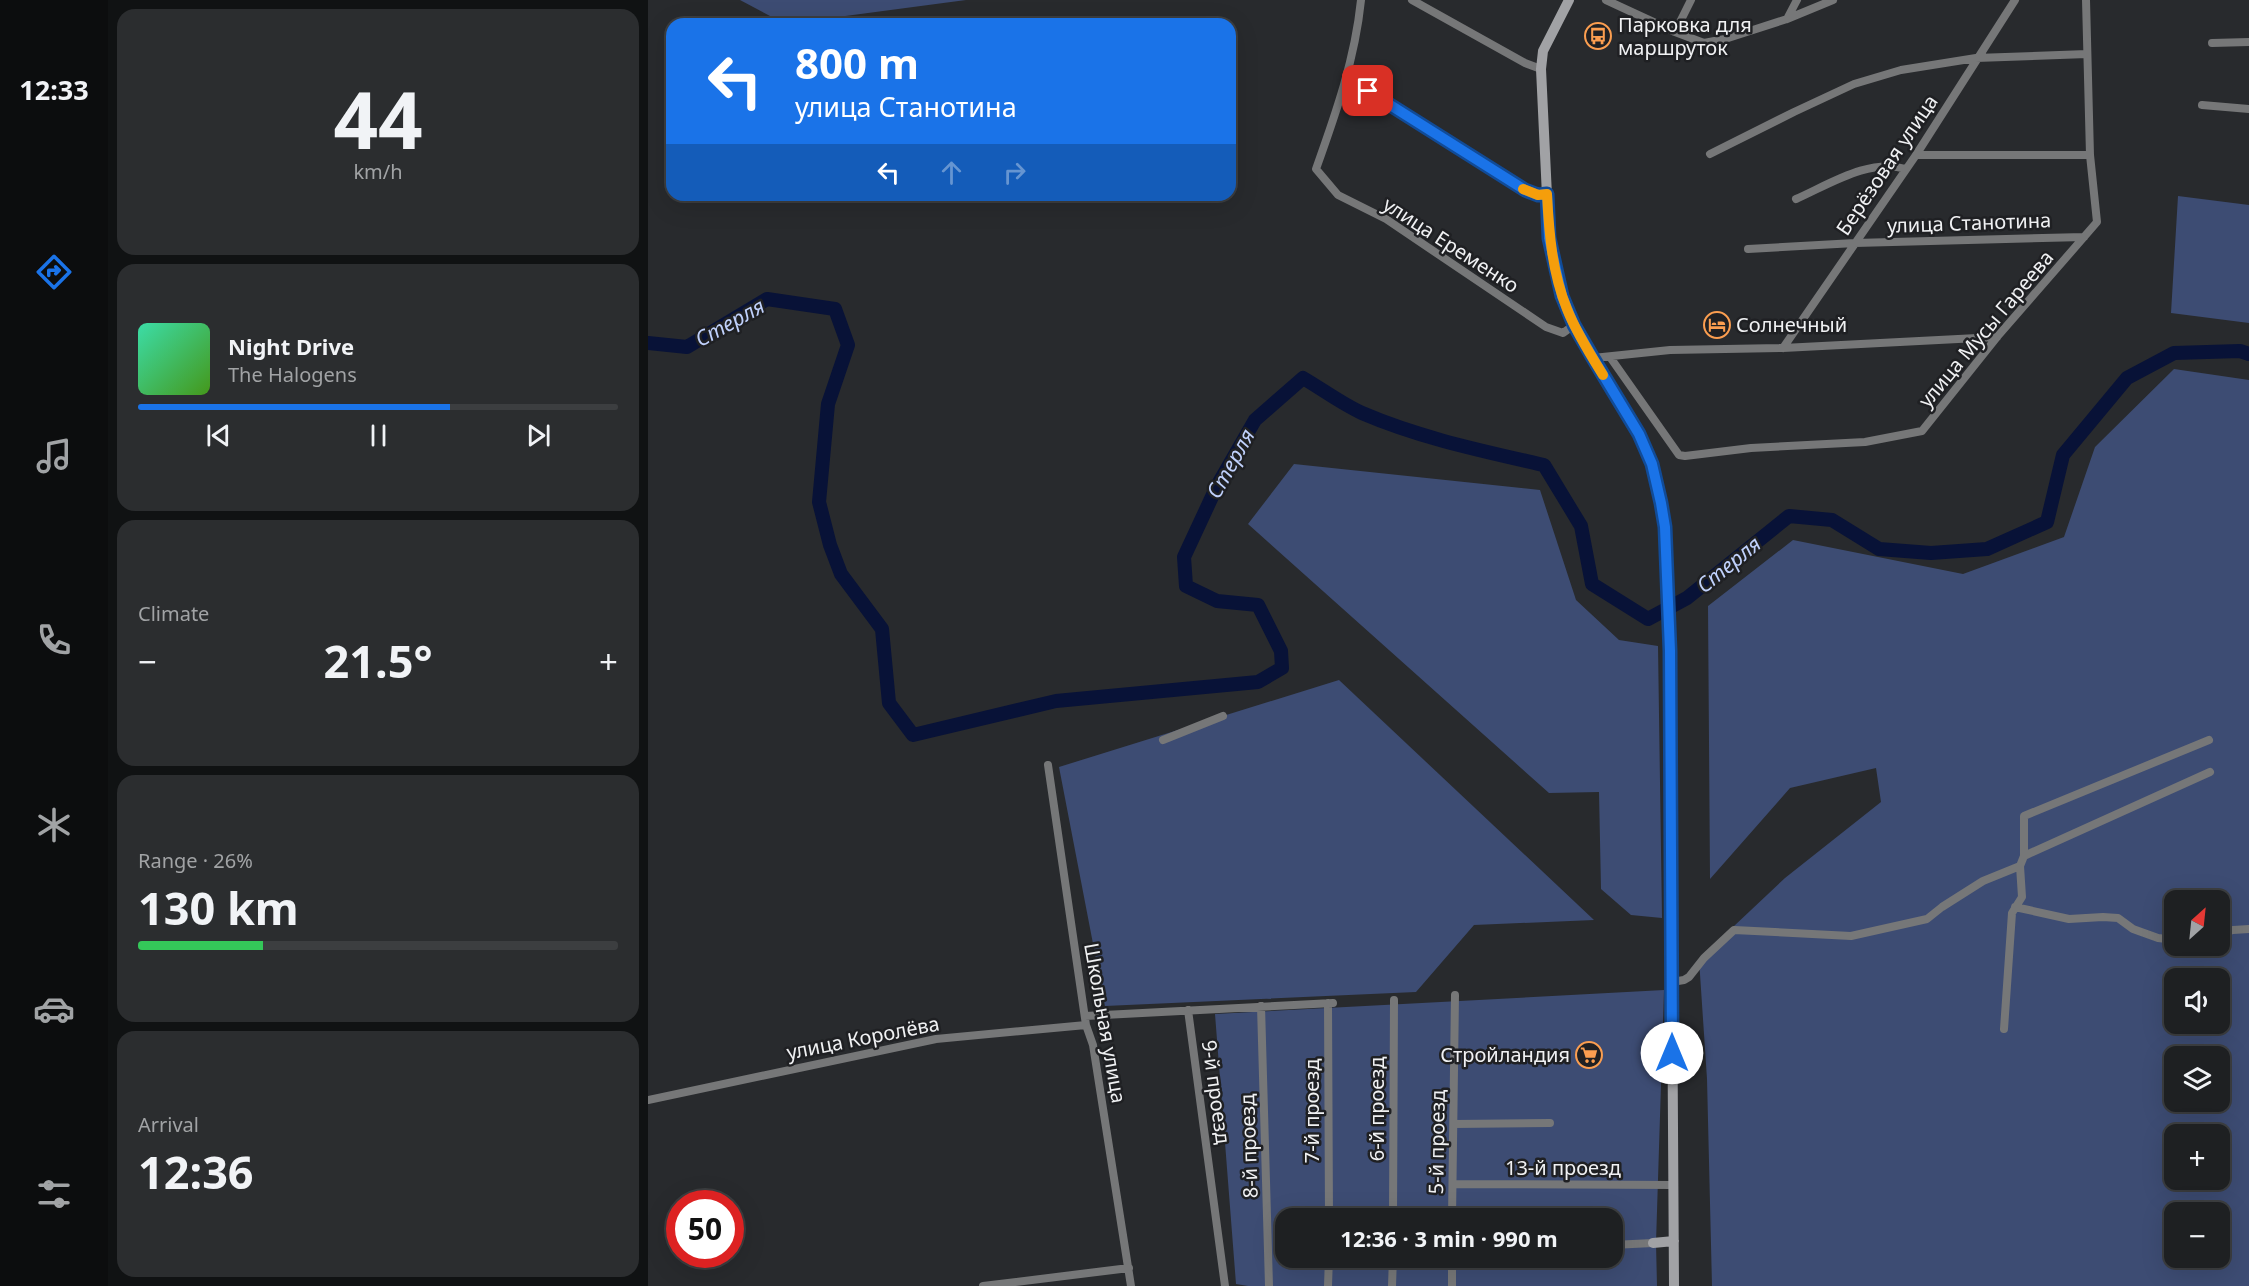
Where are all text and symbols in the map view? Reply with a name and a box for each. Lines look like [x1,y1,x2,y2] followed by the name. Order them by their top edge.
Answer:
[1618,11,1752,61] place label: Парковка для маршруток
[1583,21,1613,51] bus stop icon: Парковка для маршруток
[795,34,919,91] text: 800 m
[696,42,774,120] icon: left
[1342,65,1393,116] pin
[333,66,423,172] text: 44
[19,71,89,108] text: 12:33
[1351,74,1384,107] icon: arrive
[795,88,1017,125] text: улица Станотина
[1830,89,1944,240] street label: Берёзовая улица
[872,156,905,189] icon: left
[935,156,968,189] icon: ahead
[998,156,1031,189] icon: right
[353,158,403,185] text: km/h
[1378,191,1524,299] street label: улица Еременко
[1886,206,2052,239] street label: улица Станотина
[1912,245,2059,413] street label: улица Мусы Гареева
[33,251,75,293] icon: directions
[690,291,769,353] water label: Стерля
[1702,310,1732,340] hotel icon: Солнечный
[1736,311,1847,338] place label: Солнечный
[228,331,354,361] text: Night Drive
[228,361,357,388] text: The Halogens
[202,419,235,452] icon: previous
[362,419,395,452] icon: pause
[522,419,555,452] icon: next
[1200,424,1261,503] water label: Стерля
[33,435,75,477] icon: music
[1690,529,1767,599] water label: Стерля
[138,600,209,627] text: Climate
[33,619,75,661] icon: phone
[324,630,432,691] text: 21.5°
[138,639,157,684] text: −
[599,639,618,684] text: +
[33,804,75,846] icon: climate
[138,847,253,874] text: Range · 26%
[138,877,299,938] text: 130 km
[2164,890,2230,956] north arrow
[2164,890,2230,1268] map controls
[1078,941,1133,1105] street label: Школьная улица
[2164,968,2230,1034] button: sound
[33,988,75,1030] icon: car
[784,1009,942,1066] street label: улица Королёва
[1640,1021,1704,1085] position arrow
[1196,1038,1237,1146] street label: 9-й проезд
[1574,1040,1604,1070] supermarket icon: Стройландия
[1440,1041,1570,1068] place label: Стройландия
[2164,1046,2230,1112] button: layers
[1363,1057,1390,1161] street label: 6-й проезд
[1298,1059,1325,1163] street label: 7-й проезд
[1422,1089,1451,1195] street label: 5-й проезд
[1233,1093,1264,1199] street label: 8-й проезд
[138,1111,199,1138] text: Arrival
[2164,1124,2230,1190] button: +
[138,1141,254,1202] text: 12:36
[1505,1154,1621,1181] street label: 13-й проезд
[33,1173,75,1215] icon: filters
[666,1190,744,1268] speed limit sign: 50
[2164,1202,2230,1268] button: −
[1340,1223,1558,1253] text: 12:36 · 3 min · 990 m

